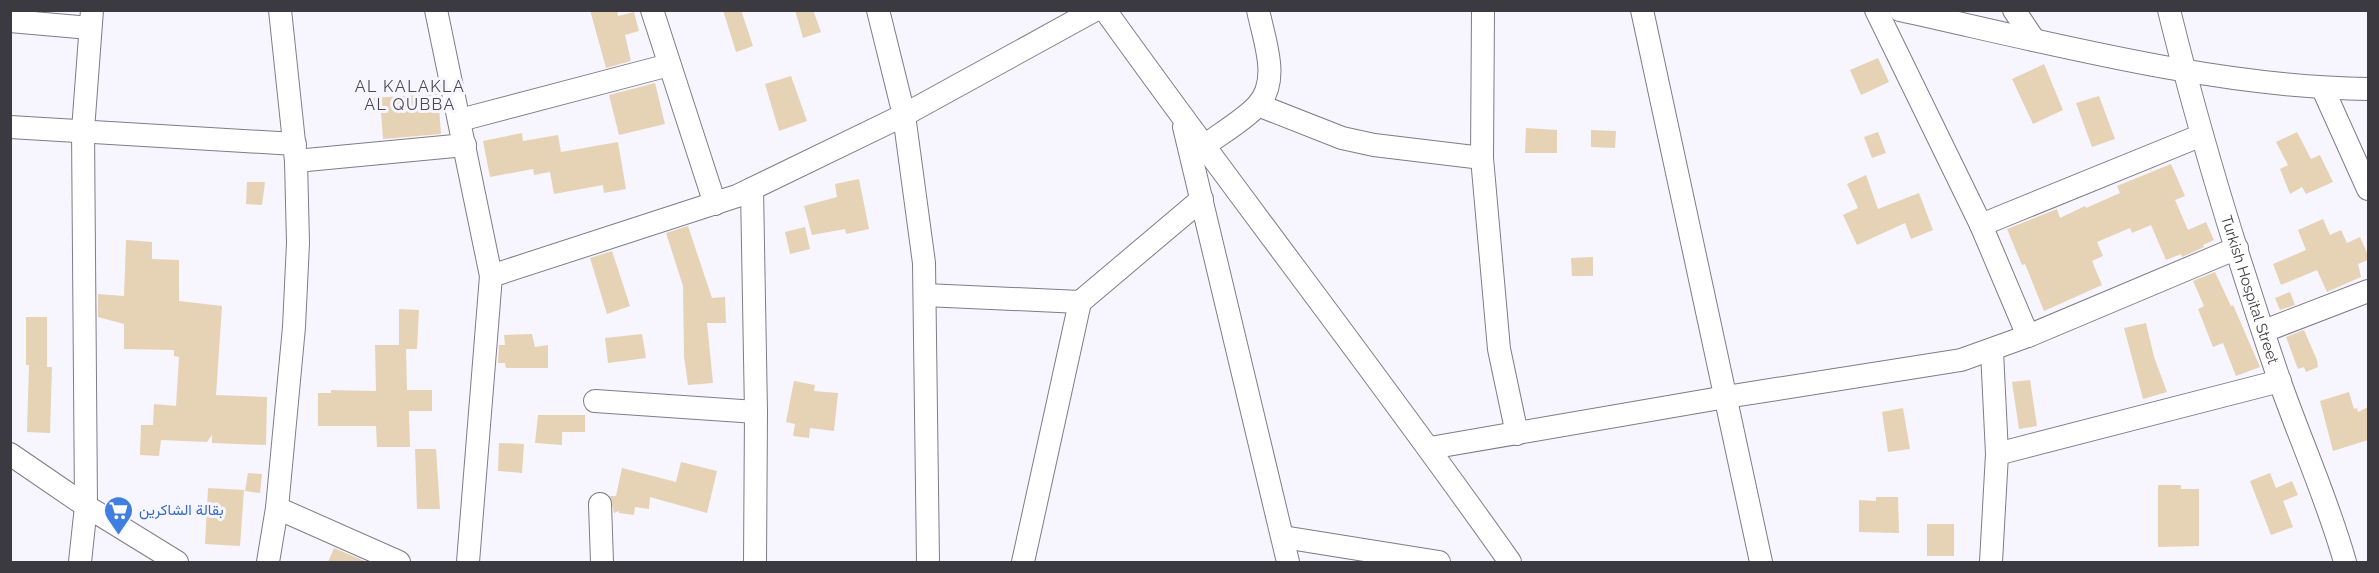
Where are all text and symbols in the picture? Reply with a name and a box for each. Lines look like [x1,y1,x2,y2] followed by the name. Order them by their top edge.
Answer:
[355,77,465,114] district label: AL KALAKLA AL QUBBA
[2217,213,2282,366] street label: Turkish Hospital Street
[102,494,134,536] supermarket icon: بقالة الشاكرين
[139,501,224,520] place label: بقالة الشاكرين

